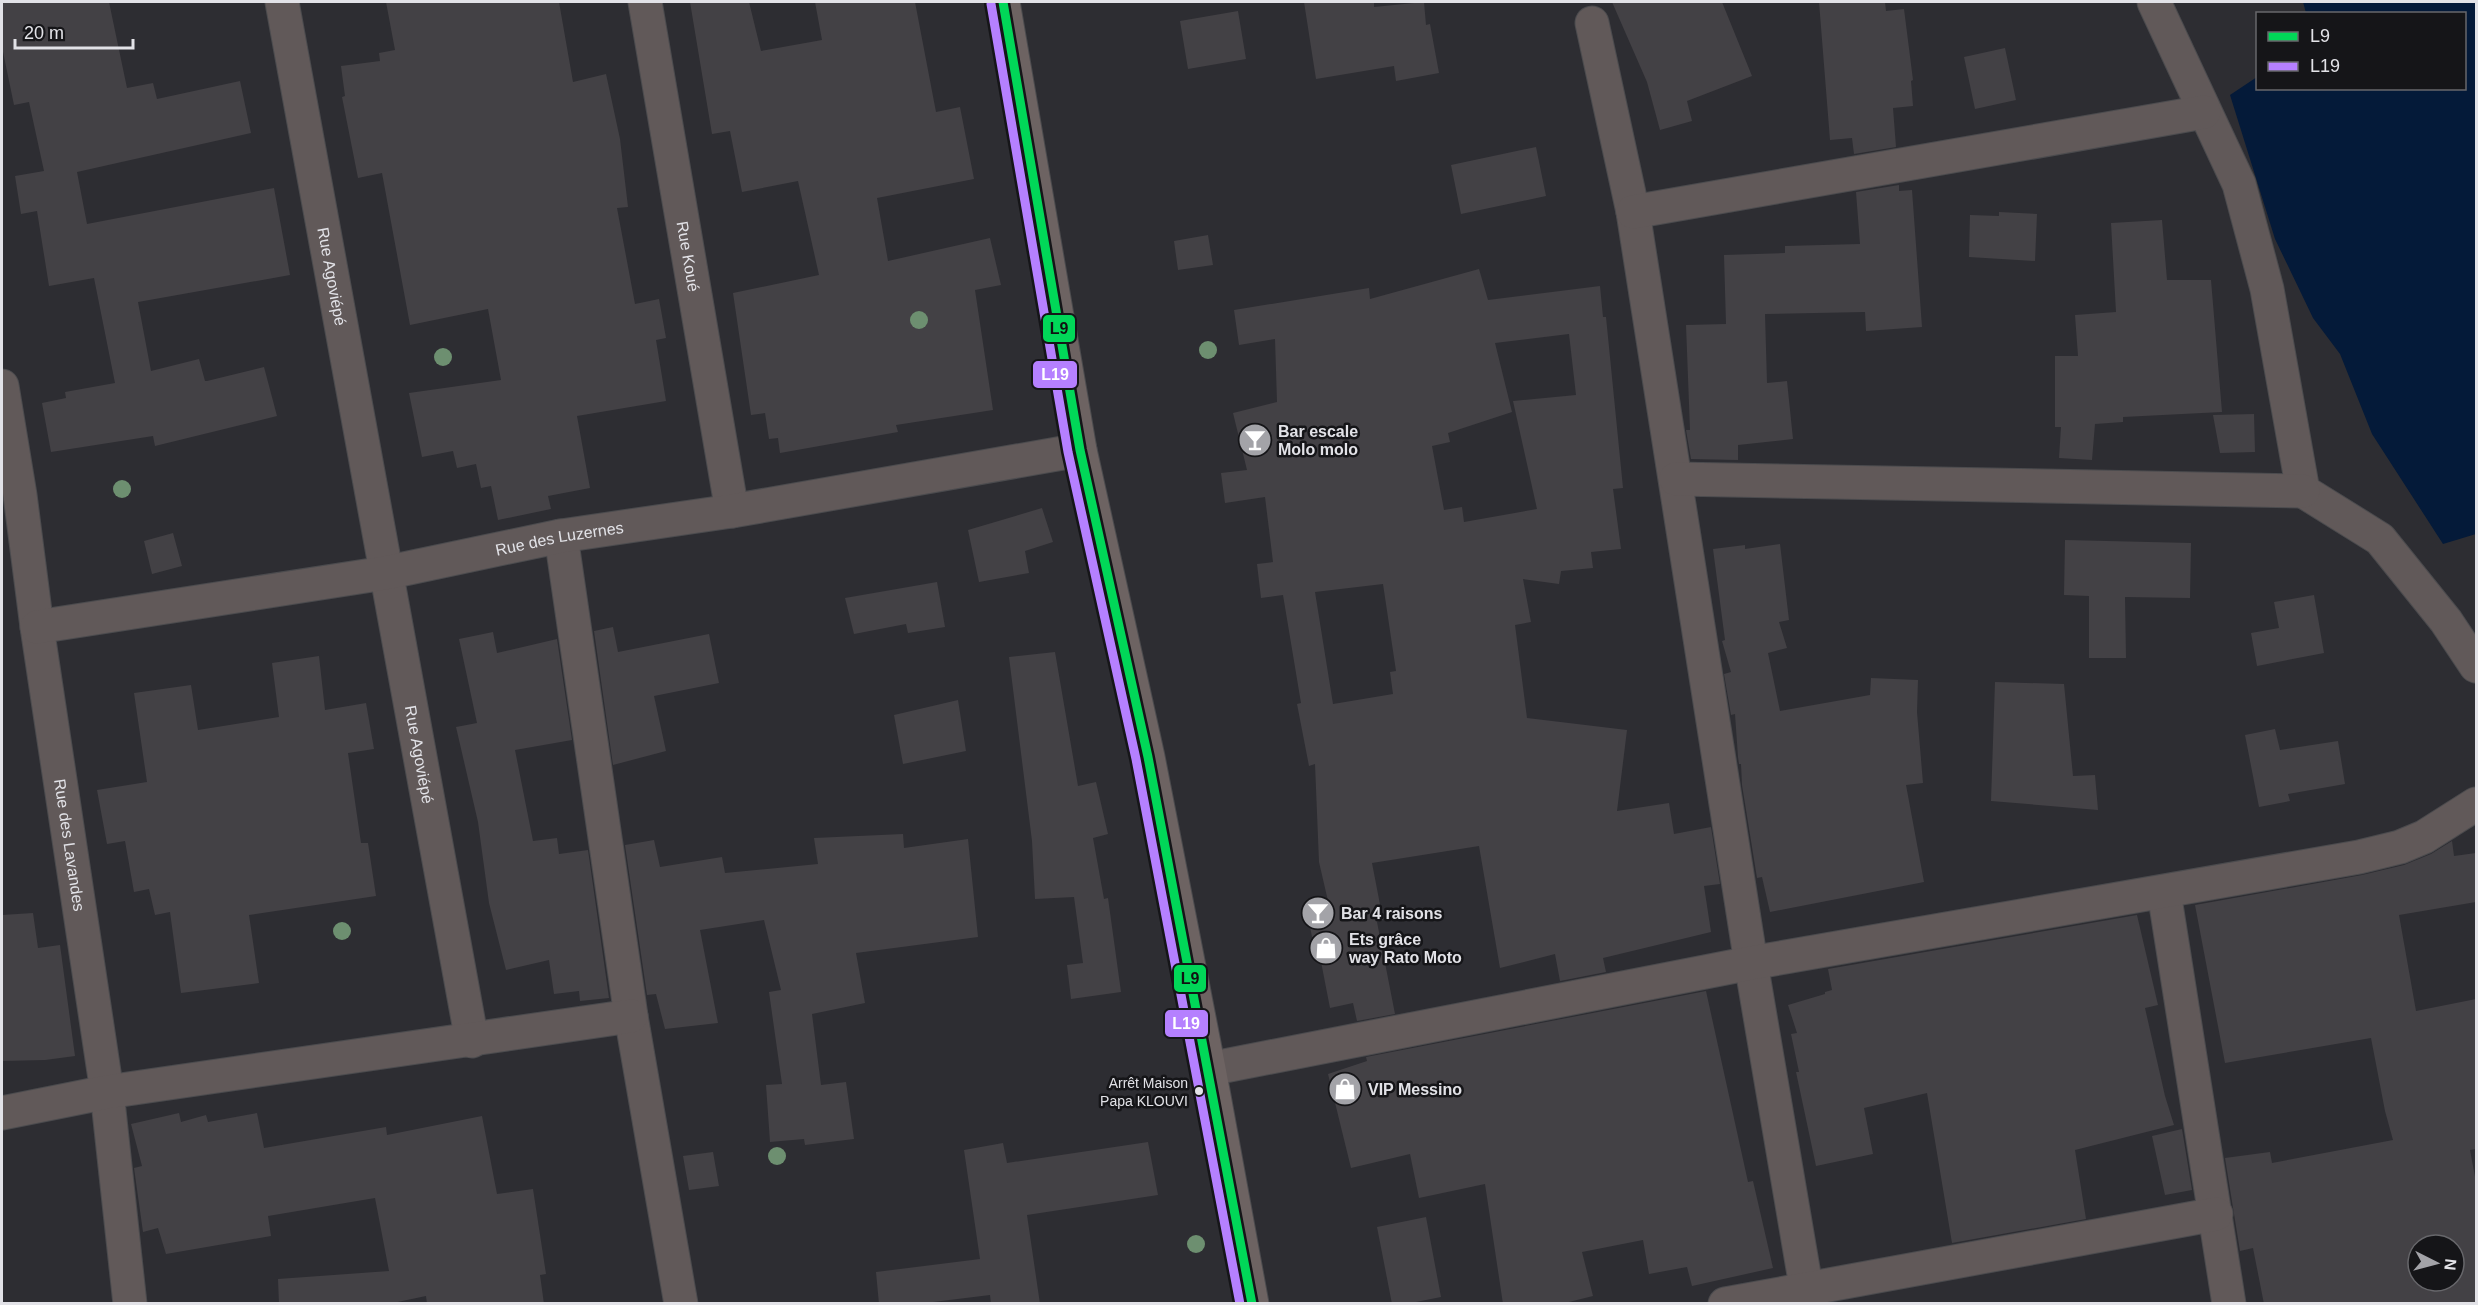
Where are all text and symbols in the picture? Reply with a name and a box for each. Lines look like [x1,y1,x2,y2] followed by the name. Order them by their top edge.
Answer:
[15,12,134,50] scale bar
[2256,12,2466,90] legend
[24,23,64,43] text: 20 m
[2310,26,2330,46] text: L9
[2310,56,2340,76] text: L19
[674,220,703,293] street label: Rue Koué
[315,226,350,327] street label: Rue Agoviépé
[1042,314,1076,343] line badge: L9
[1050,320,1068,337] text: L9
[1032,360,1078,389] line badge: L19
[1041,366,1069,383] text: L19
[1237,422,1273,458] bar icon: Bar escale Molo molo
[1278,423,1358,458] place label: Bar escale Molo molo
[494,518,625,558] street label: Rue des Luzernes
[402,704,437,805] street label: Rue Agoviépé
[51,778,88,912] street label: Rue des Lavandes
[1300,895,1336,931] bar icon: Bar 4 raisons
[1341,905,1442,922] place label: Bar 4 raisons
[1308,930,1344,966] shop icon: Ets grâce way Rato Moto
[1348,931,1462,966] place label: Ets grâce way Rato Moto
[1173,964,1207,993] line badge: L9
[1181,970,1199,987] text: L9
[1164,1009,1209,1038] line badge: L19
[1172,1015,1200,1032] text: L19
[1327,1071,1363,1107] shop icon: VIP Messino
[1100,1075,1188,1109] place label: Arrêt Maison Papa KLOUVI
[1368,1081,1462,1098] place label: VIP Messino
[1193,1085,1205,1097] marker: Arrêt Maison Papa KLOUVI
[2406,1233,2466,1293] north arrow
[2441,1258,2459,1271] text: N

